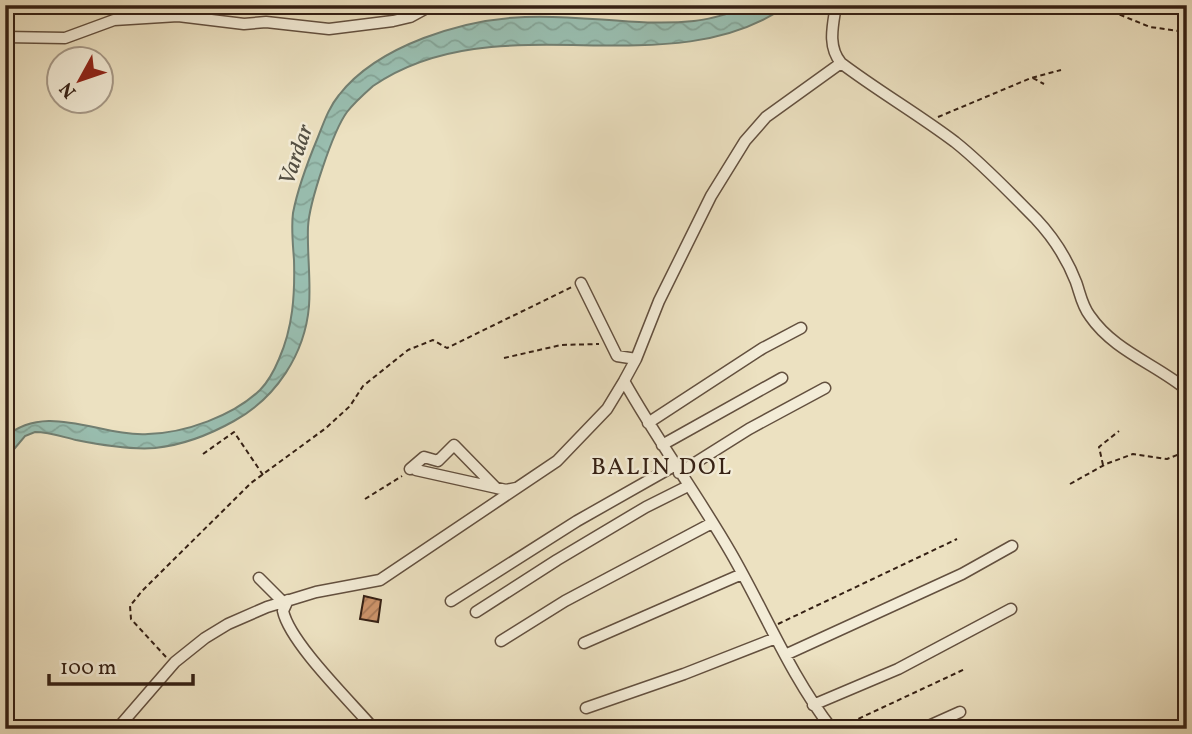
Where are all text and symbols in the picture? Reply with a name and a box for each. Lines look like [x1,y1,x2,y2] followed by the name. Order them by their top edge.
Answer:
[46,46,116,116] north arrow
[54,76,83,103] text: N
[272,120,322,190] water label: Vardar
[591,451,733,485] district label: BALIN DOL
[49,643,192,687] scale bar
[60,654,117,683] text: 100 m

